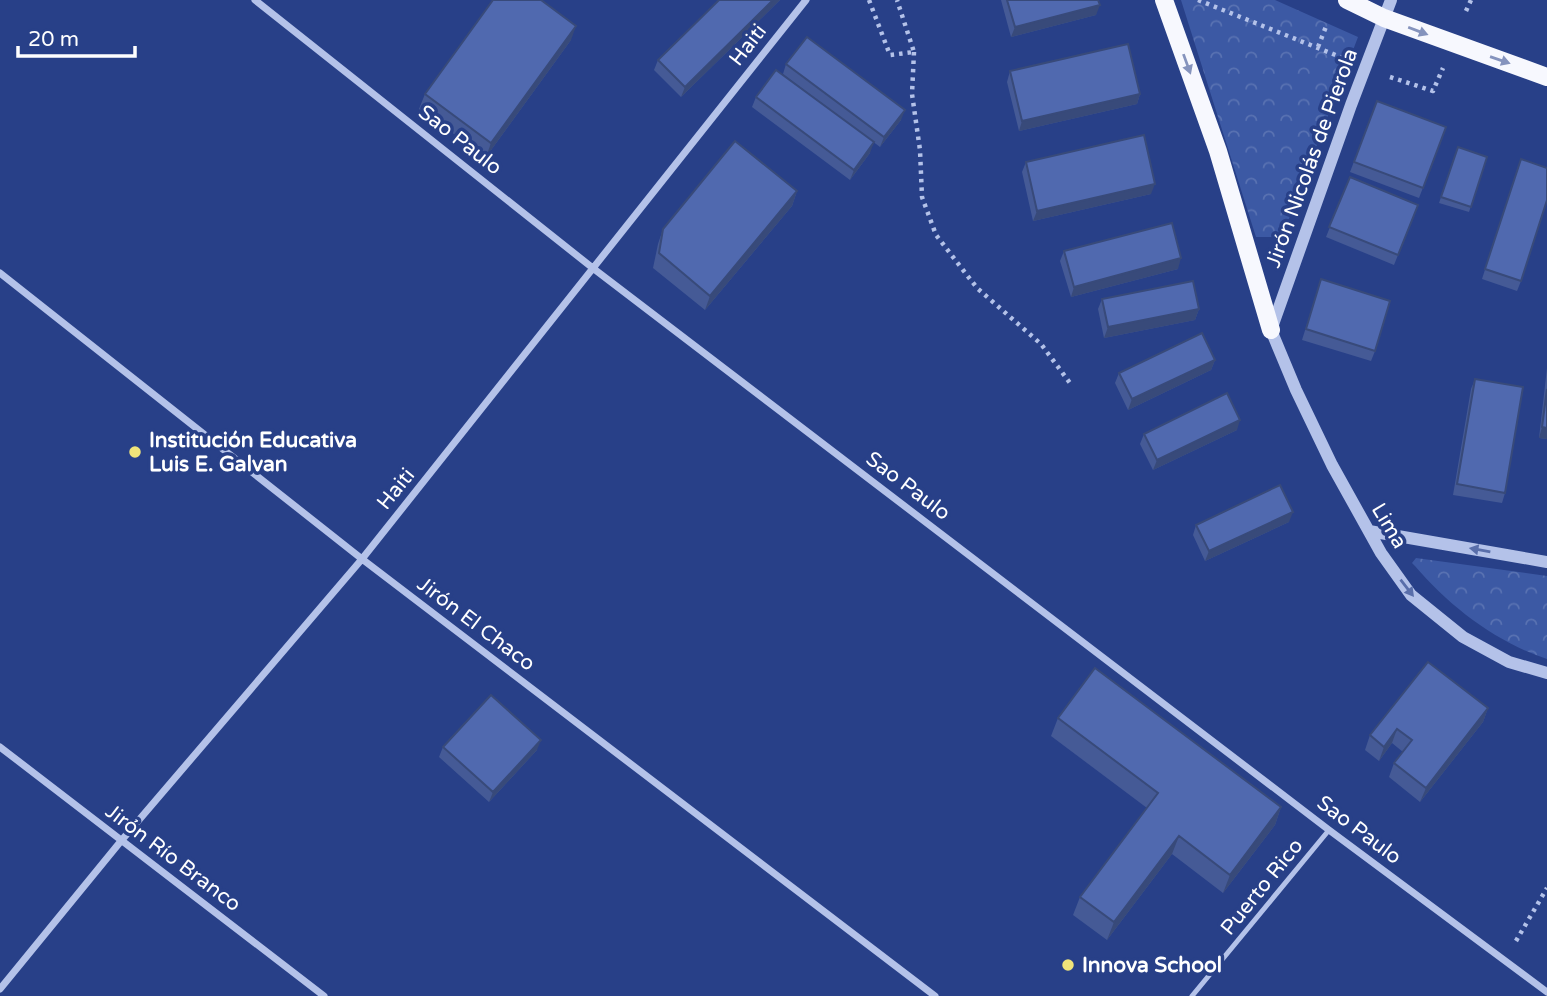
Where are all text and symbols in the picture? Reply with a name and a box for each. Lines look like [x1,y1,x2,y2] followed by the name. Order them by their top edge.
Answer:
[18,14,135,58] scale bar
[724,19,772,71] street label: Haiti
[1408,25,1429,36] one-way arrow
[28,27,79,52] text: 20 m
[1261,45,1363,271] street label: Jirón Nicolás de Pierola
[1182,54,1193,75] one-way arrow
[1489,55,1510,66] one-way arrow
[413,100,507,180] street label: Sao Paulo
[149,428,357,477] place label: Institución Educativa Luis E. Galvan
[127,444,143,460] marker: Institución Educativa Luis E. Galvan
[861,446,955,526] street label: Sao Paulo
[372,463,420,515] street label: Haiti
[1366,499,1412,553] street label: Lima
[1469,544,1491,555] one-way arrow
[412,572,540,676] street label: Jirón El Chaco
[1399,579,1414,597] one-way arrow
[1312,790,1406,870] street label: Sao Paulo
[100,799,246,917] street label: Jirón Río Branco
[1216,834,1308,940] street label: Puerto Rico
[1082,953,1222,978] place label: Innova School
[1060,957,1076,973] marker: Innova School

